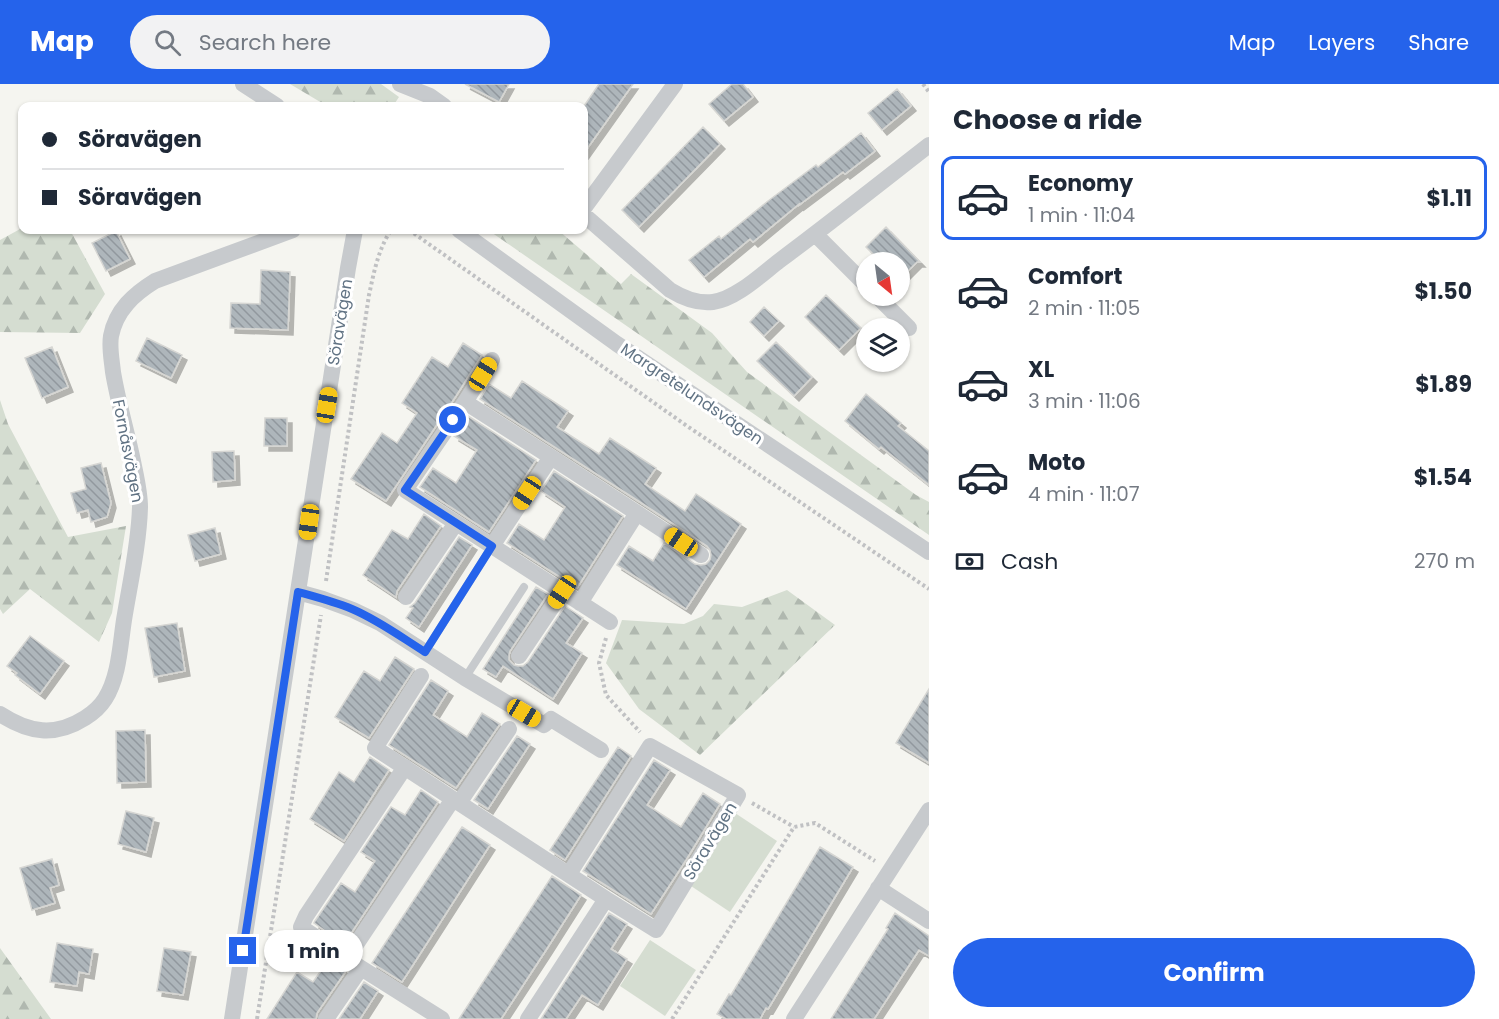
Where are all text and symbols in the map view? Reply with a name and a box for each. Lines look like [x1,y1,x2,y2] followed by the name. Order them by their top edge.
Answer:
[130,15,550,69] search box
[30,22,94,61] text: Map
[151,26,184,59] icon: search
[199,27,331,58] text: Search here
[1229,28,1275,57] text: Map
[1308,28,1375,57] text: Layers
[1408,28,1469,57] text: Share
[953,101,1142,138] text: Choose a ride
[78,124,202,155] text: Söravägen
[1028,168,1133,199] text: Economy
[956,171,1010,225] icon: car
[78,182,202,213] text: Söravägen
[1427,183,1472,214] text: $1.11
[1028,201,1135,229] text: 1 min · 11:04
[856,252,910,306] north arrow
[856,252,910,372] map controls
[1028,261,1122,292] text: Comfort
[956,264,1010,318] icon: car
[1414,276,1472,307] text: $1.50
[322,277,358,367] street label: Söravägen
[1028,294,1140,322] text: 2 min · 11:05
[856,318,910,372] button: layers
[616,338,768,450] street label: Margretelundsvägen
[466,354,500,394] car
[1028,354,1054,385] text: XL
[956,357,1010,411] icon: car
[1415,369,1472,400] text: $1.89
[315,386,339,424] car
[1028,387,1141,415] text: 3 min · 11:06
[107,398,149,504] street label: Fornåsvägen
[439,406,466,433] route start
[1028,447,1085,478] text: Moto
[956,450,1010,504] icon: car
[1414,462,1472,493] text: $1.54
[510,473,544,513] car
[1028,480,1140,508] text: 4 min · 11:07
[298,503,320,541] car
[661,524,701,560] car
[953,545,986,578] icon: cash
[1001,546,1058,577] text: Cash
[1414,547,1475,575] text: 270 m
[544,572,580,612] car
[504,696,544,730] car
[678,798,742,884] street label: Söravägen
[264,930,363,972] callout: 1 min
[229,937,256,964] route end
[287,937,340,965] text: 1 min
[953,938,1475,1007] button: Confirm

